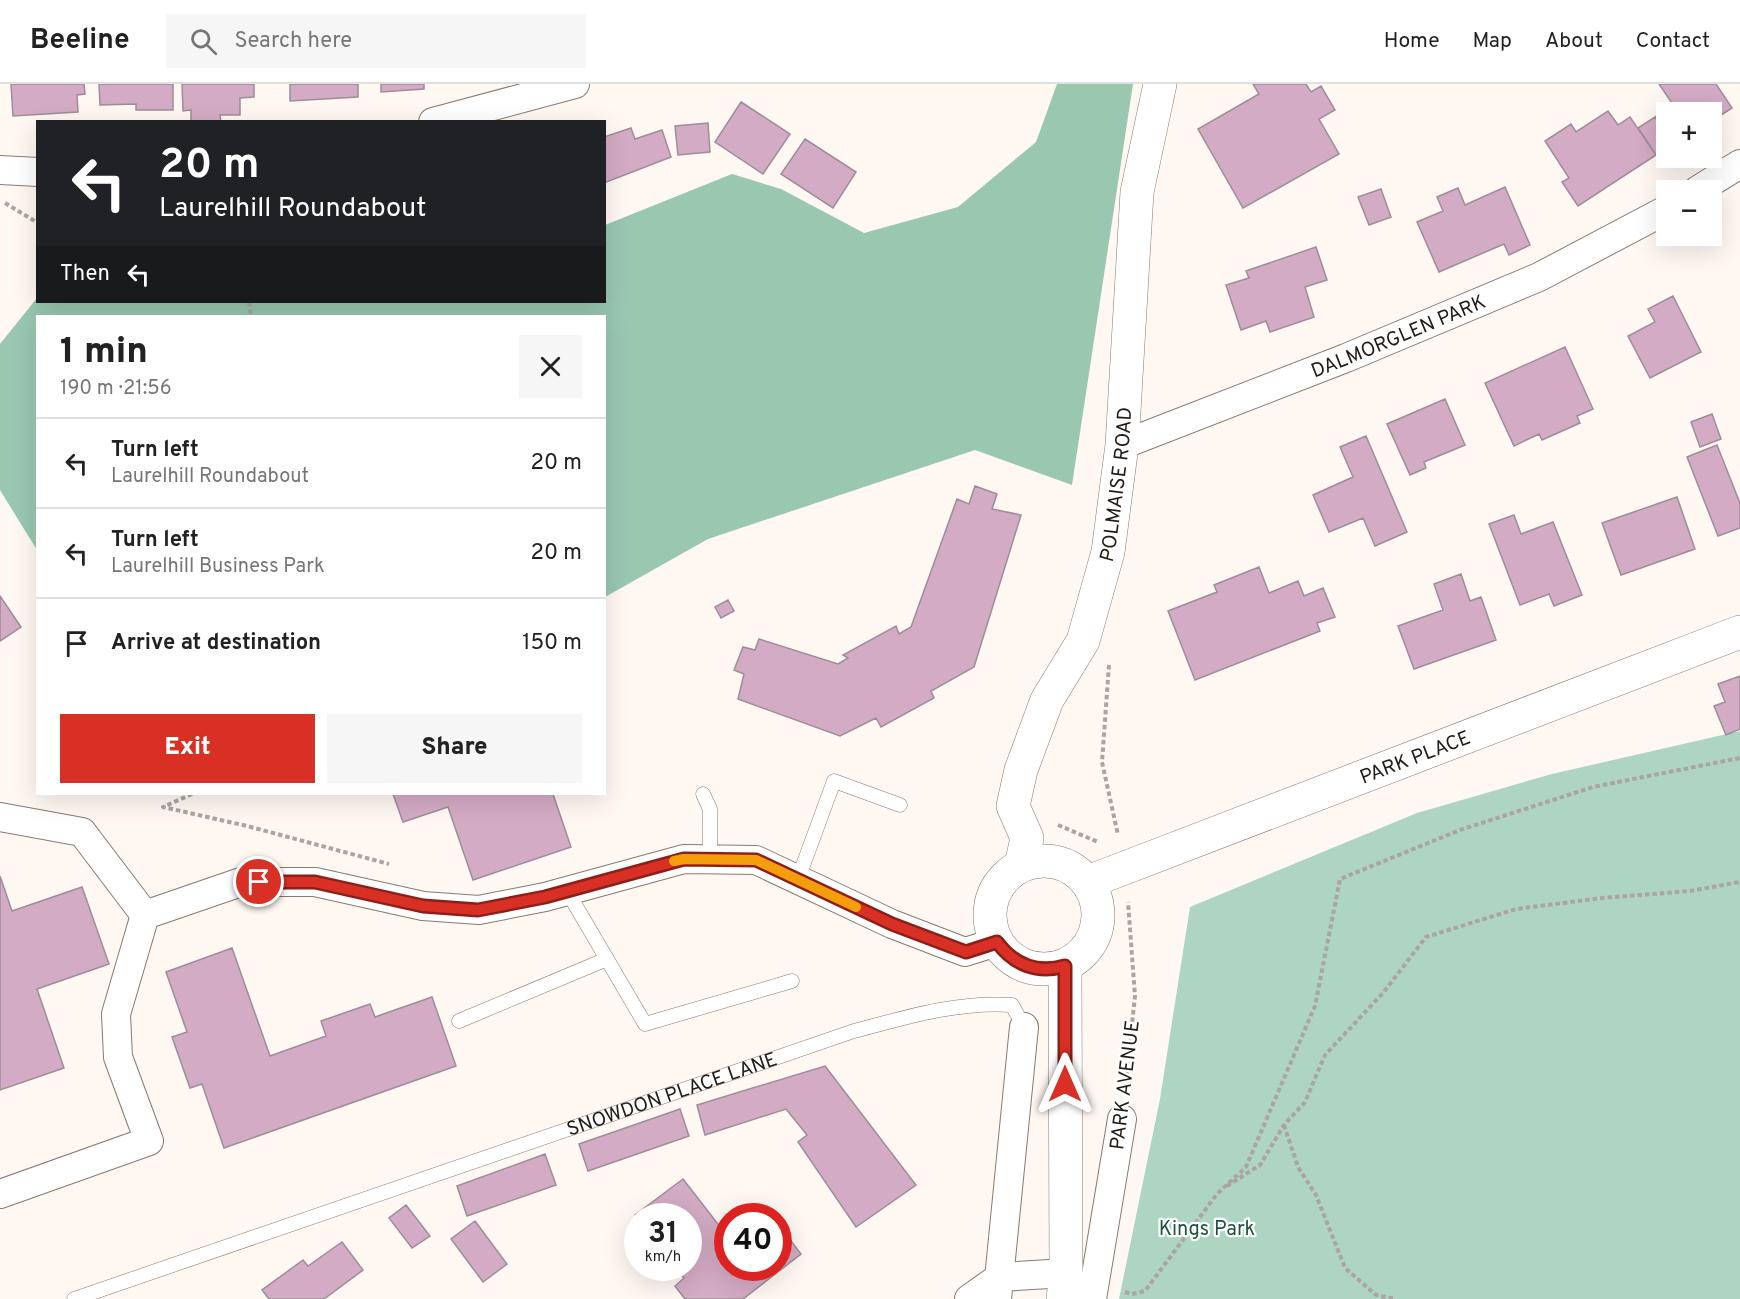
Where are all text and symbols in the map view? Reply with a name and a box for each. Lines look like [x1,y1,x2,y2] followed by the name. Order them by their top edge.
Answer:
[166,14,586,68] search box
[30,23,130,59] text: Beeline
[187,25,220,58] icon: search
[235,28,352,55] text: Search here
[1384,28,1440,55] text: Home
[1473,28,1512,55] text: Map
[1545,28,1603,55] text: About
[1636,28,1710,55] text: Contact
[1656,102,1722,246] map controls
[1656,102,1722,168] button: +
[159,140,260,193] text: 20 m
[60,144,138,222] icon: left
[1656,180,1722,246] button: −
[159,192,426,226] text: Laurelhill Roundabout
[122,258,155,291] icon: left
[60,261,110,288] text: Then
[1308,290,1490,385] street label: DALMORGLEN PARK
[60,330,148,376] text: 1 min
[519,335,582,398] button: close
[60,376,172,402] text: 190 m · 21:56
[1095,406,1139,565] street label: POLMAISE ROAD
[111,437,199,464] text: Turn left
[60,447,93,480] icon: left
[531,450,582,477] text: 20 m
[111,464,309,490] text: Laurelhill Roundabout
[111,527,199,554] text: Turn left
[60,537,93,570] icon: left
[531,540,582,567] text: 20 m
[111,554,325,580] text: Laurelhill Business Park
[60,627,93,660] icon: arrive
[111,630,321,657] text: Arrive at destination
[522,630,582,657] text: 150 m
[60,714,315,783] button: Exit
[327,714,582,783] button: Share
[1356,726,1475,792] street label: PARK PLACE
[233,856,284,907] pin
[242,865,275,898] icon: arrive
[1105,1019,1147,1151] street label: PARK AVENUE
[564,1047,781,1144] street label: SNOWDON PLACE LANE
[1033,1052,1097,1116] position arrow
[714,1203,792,1281] speed limit sign: 40
[648,1216,678,1253] text: 31
[1159,1217,1255,1243] park label: Kings Park
[645,1248,681,1267] text: km/h

